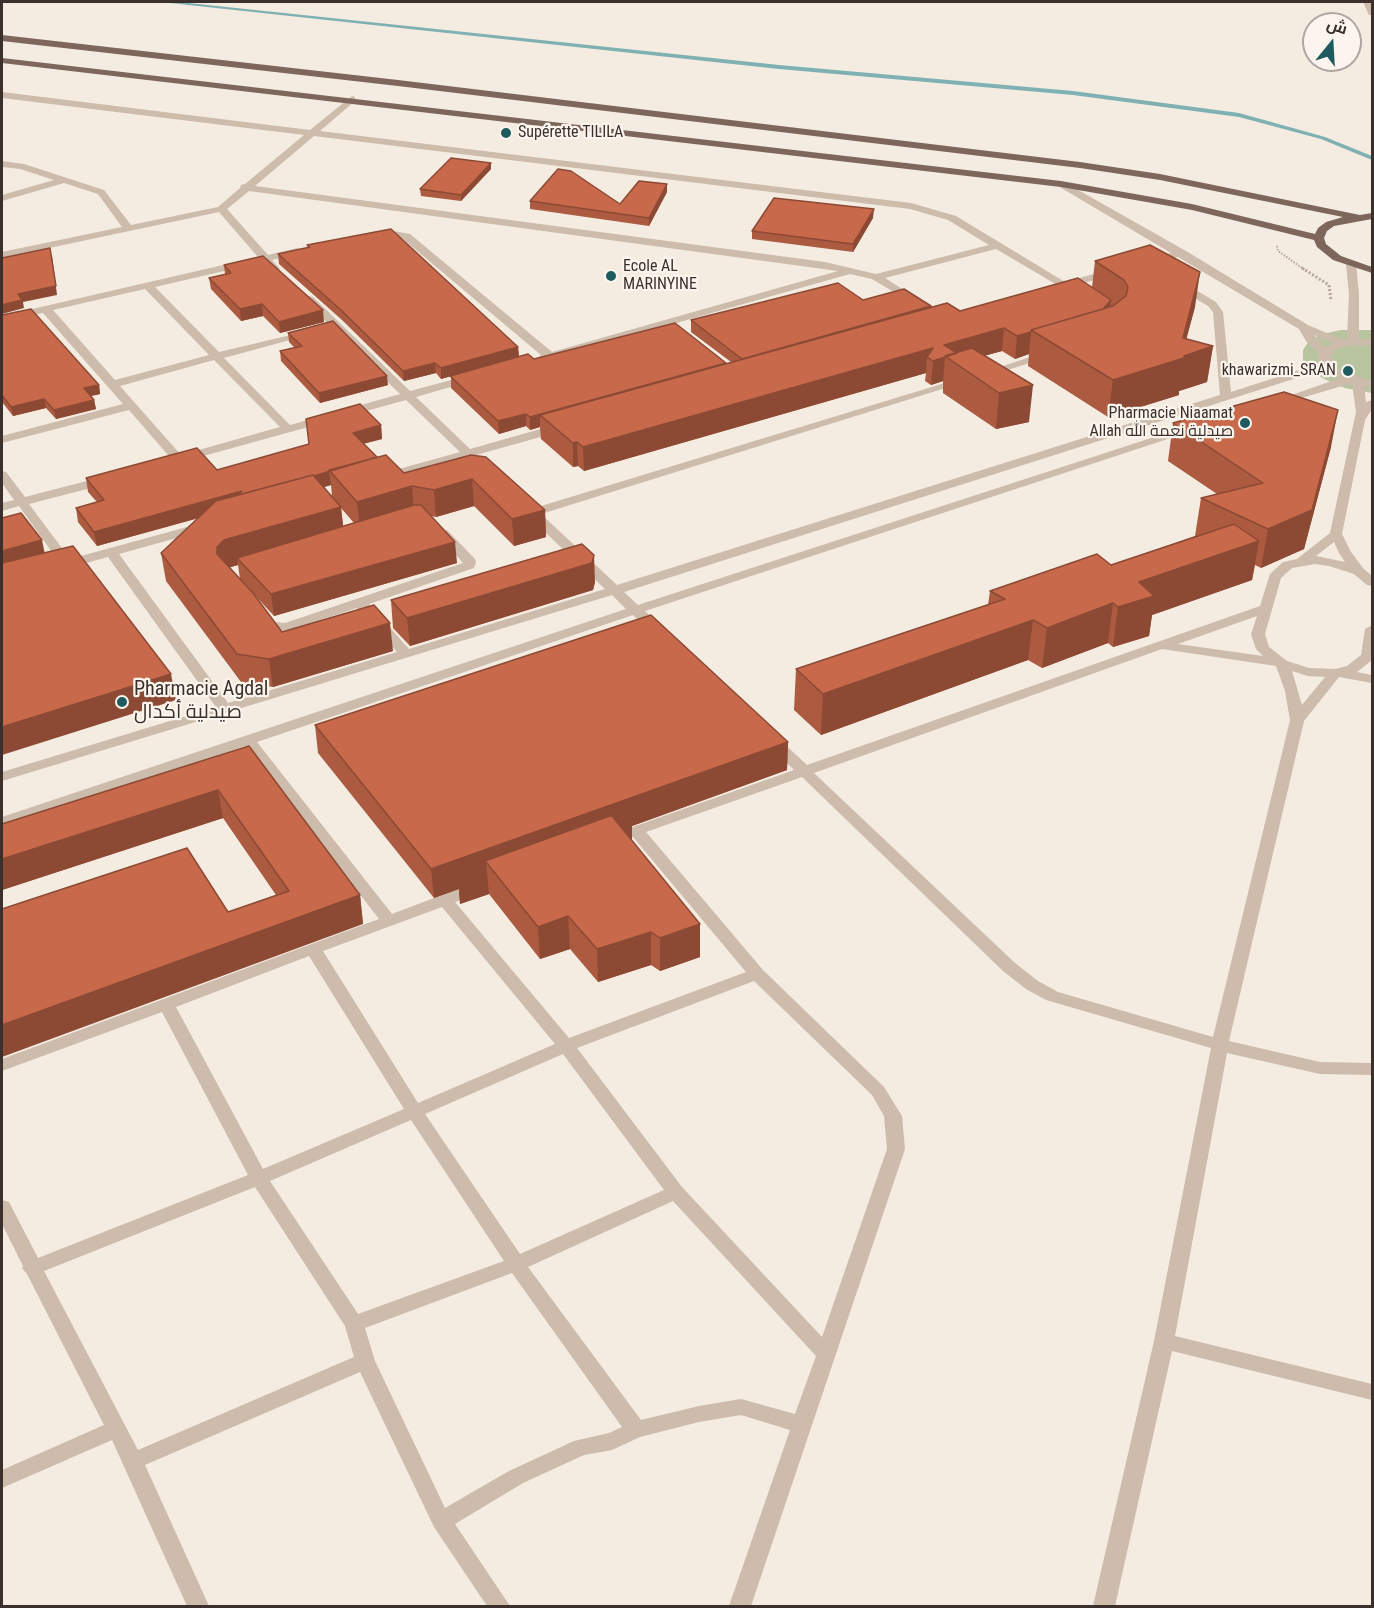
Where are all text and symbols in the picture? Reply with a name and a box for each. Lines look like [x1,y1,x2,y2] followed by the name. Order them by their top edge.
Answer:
[1302,12,1362,72] north arrow
[1324,14,1350,39] text: ش
[518,123,623,143] place label: Supérette TILILA
[499,126,513,140] marker: Supérette TILILA
[623,257,697,295] place label: Ecole AL MARINYINE
[604,269,618,283] marker: Ecole AL MARINYINE
[1222,361,1336,381] place label: khawarizmi_SRAN
[1341,364,1355,378] marker: khawarizmi_SRAN
[1090,404,1233,442] place label: Pharmacie Niaamat Allah صيدلية نعمة الله
[1238,416,1252,430] marker: Pharmacie Niaamat Allah صيدلية نعمة الله
[134,678,268,725] place label: Pharmacie Agdal صيدلية أكدال
[115,695,129,709] marker: Pharmacie Agdal صيدلية أكدال

